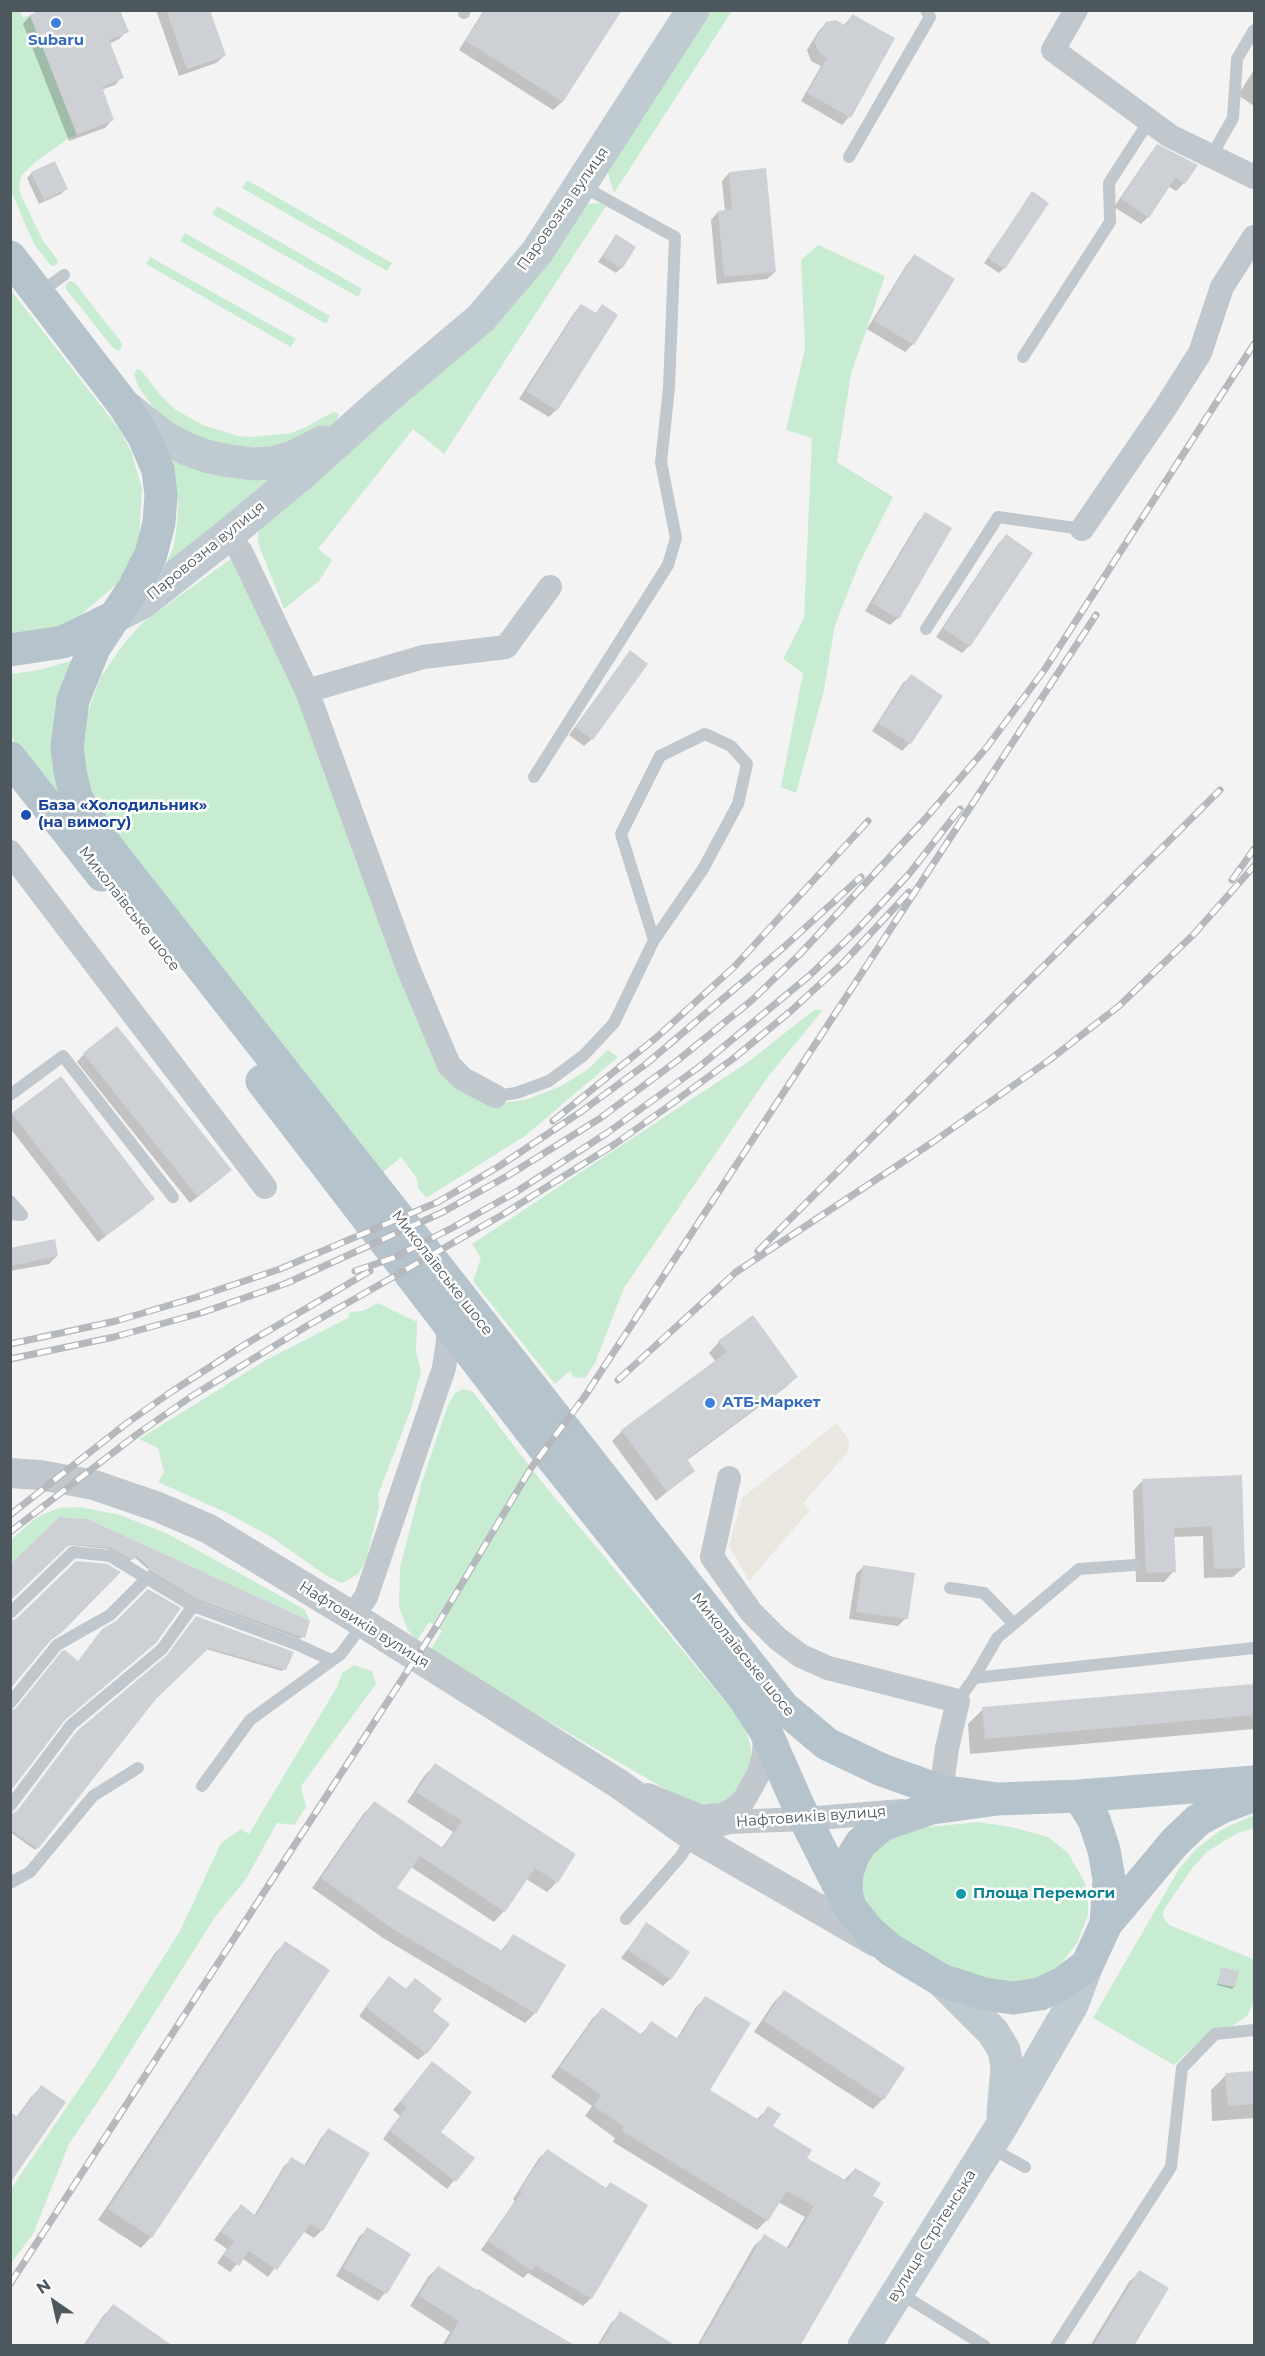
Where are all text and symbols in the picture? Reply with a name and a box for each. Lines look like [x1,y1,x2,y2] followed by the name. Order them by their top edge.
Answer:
[49,16,63,30] marker: Subaru
[28,32,84,50] place label: Subaru
[514,144,612,274] street label: Паровозна вулиця
[143,498,269,604] street label: Паровозна вулиця
[38,797,207,832] place label: База «Холодильник» (на вимогу)
[19,808,33,822] marker: База «Холодильник» (на вимогу)
[75,843,183,975] street label: Миколаївське шосе
[388,1207,496,1339] street label: Миколаївське шосе
[722,1394,821,1412] place label: АТБ-Маркет
[703,1396,717,1410] marker: АТБ-Маркет
[295,1578,433,1672] street label: Нафтовиків вулиця
[688,1590,798,1720] street label: Миколаївське шосе
[735,1803,887,1831] street label: Нафтовиків вулиця
[973,1885,1115,1903] place label: Площа Перемоги
[954,1887,968,1901] marker: Площа Перемоги
[884,2167,980,2305] street label: вулиця Стрітенська
[24,2272,84,2332] north arrow
[33,2275,54,2298] text: N

